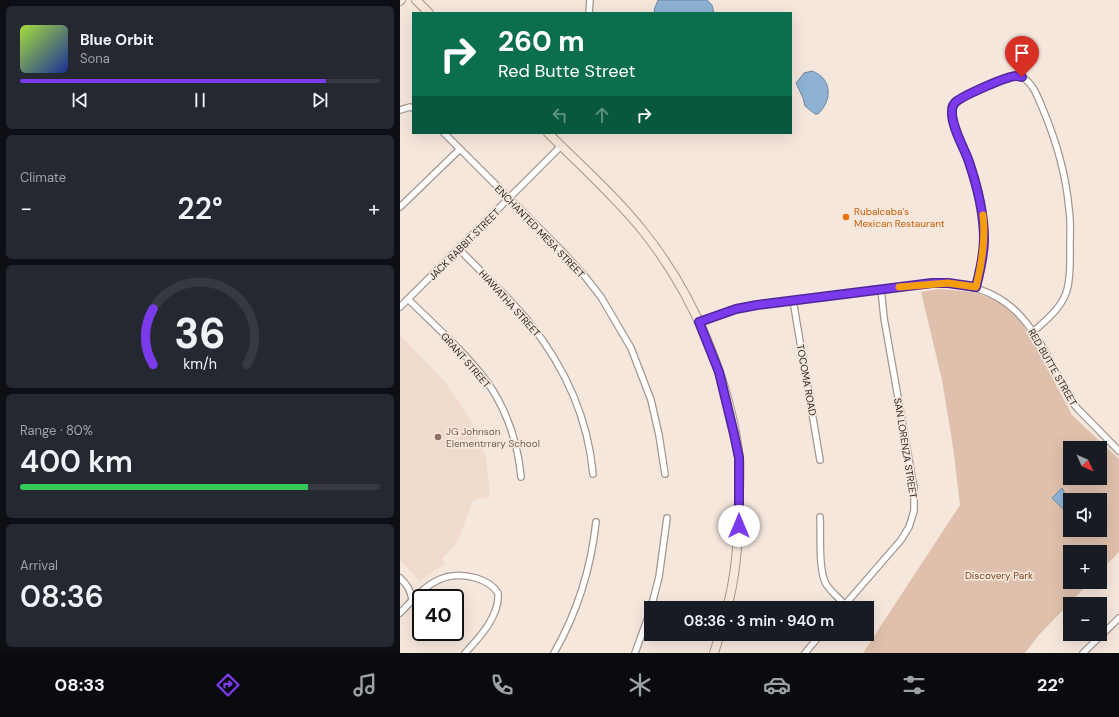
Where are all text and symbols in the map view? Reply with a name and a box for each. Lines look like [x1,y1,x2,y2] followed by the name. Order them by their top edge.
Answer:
[498,23,585,60] text: 260 m
[432,28,484,80] icon: right
[80,30,154,50] text: Blue Orbit
[1005,36,1039,77] pin
[1011,42,1033,64] icon: arrive
[80,50,110,67] text: Sona
[498,59,636,83] text: Red Butte Street
[69,89,91,111] icon: previous
[189,89,211,111] icon: pause
[309,89,331,111] icon: next
[549,104,571,126] icon: left
[591,104,613,126] icon: ahead
[633,104,655,126] icon: right
[20,169,66,186] text: Climate
[492,182,588,281] street label: ENCHANTED MESA STREET
[177,189,223,228] text: 22°
[20,194,32,223] text: −
[368,194,380,223] text: +
[854,205,945,230] place label: Rubalcaba's Mexican Restaurant
[426,206,503,283] street label: JACK RABBIT STREET
[841,212,851,222] marker: Rubalcaba's Mexican Restaurant
[476,267,543,340] street label: HIAWATHA STREET
[174,306,226,360] text: 36
[1025,326,1080,409] street label: RED BUTTE STREET
[438,330,494,391] street label: GRANT STREET
[794,343,819,417] street label: TOCOMA ROAD
[183,354,217,372] text: km/h
[891,397,920,500] street label: SAN LORENZA STREET
[20,422,93,439] text: Range · 80%
[446,425,540,450] place label: JG Johnson Elementrrary School
[433,432,443,442] marker: JG Johnson Elementrrary School
[1063,441,1107,485] north arrow
[1063,441,1107,641] map controls
[20,442,133,481] text: 400 km
[1063,493,1107,537] button: sound
[718,505,760,547] position arrow
[1063,545,1107,589] button: +
[20,557,58,574] text: Arrival
[965,569,1033,582] park label: Discovery Park
[20,577,104,616] text: 08:36
[412,589,464,641] speed limit sign: 40
[1063,597,1107,641] button: −
[684,611,834,631] text: 08:36 · 3 min · 940 m
[214,671,242,699] icon: directions
[351,671,379,699] icon: music
[488,671,516,699] icon: phone
[626,671,654,699] icon: climate
[763,671,791,699] icon: car
[900,671,928,699] icon: filters
[55,673,105,697] text: 08:33
[1037,673,1064,697] text: 22°

